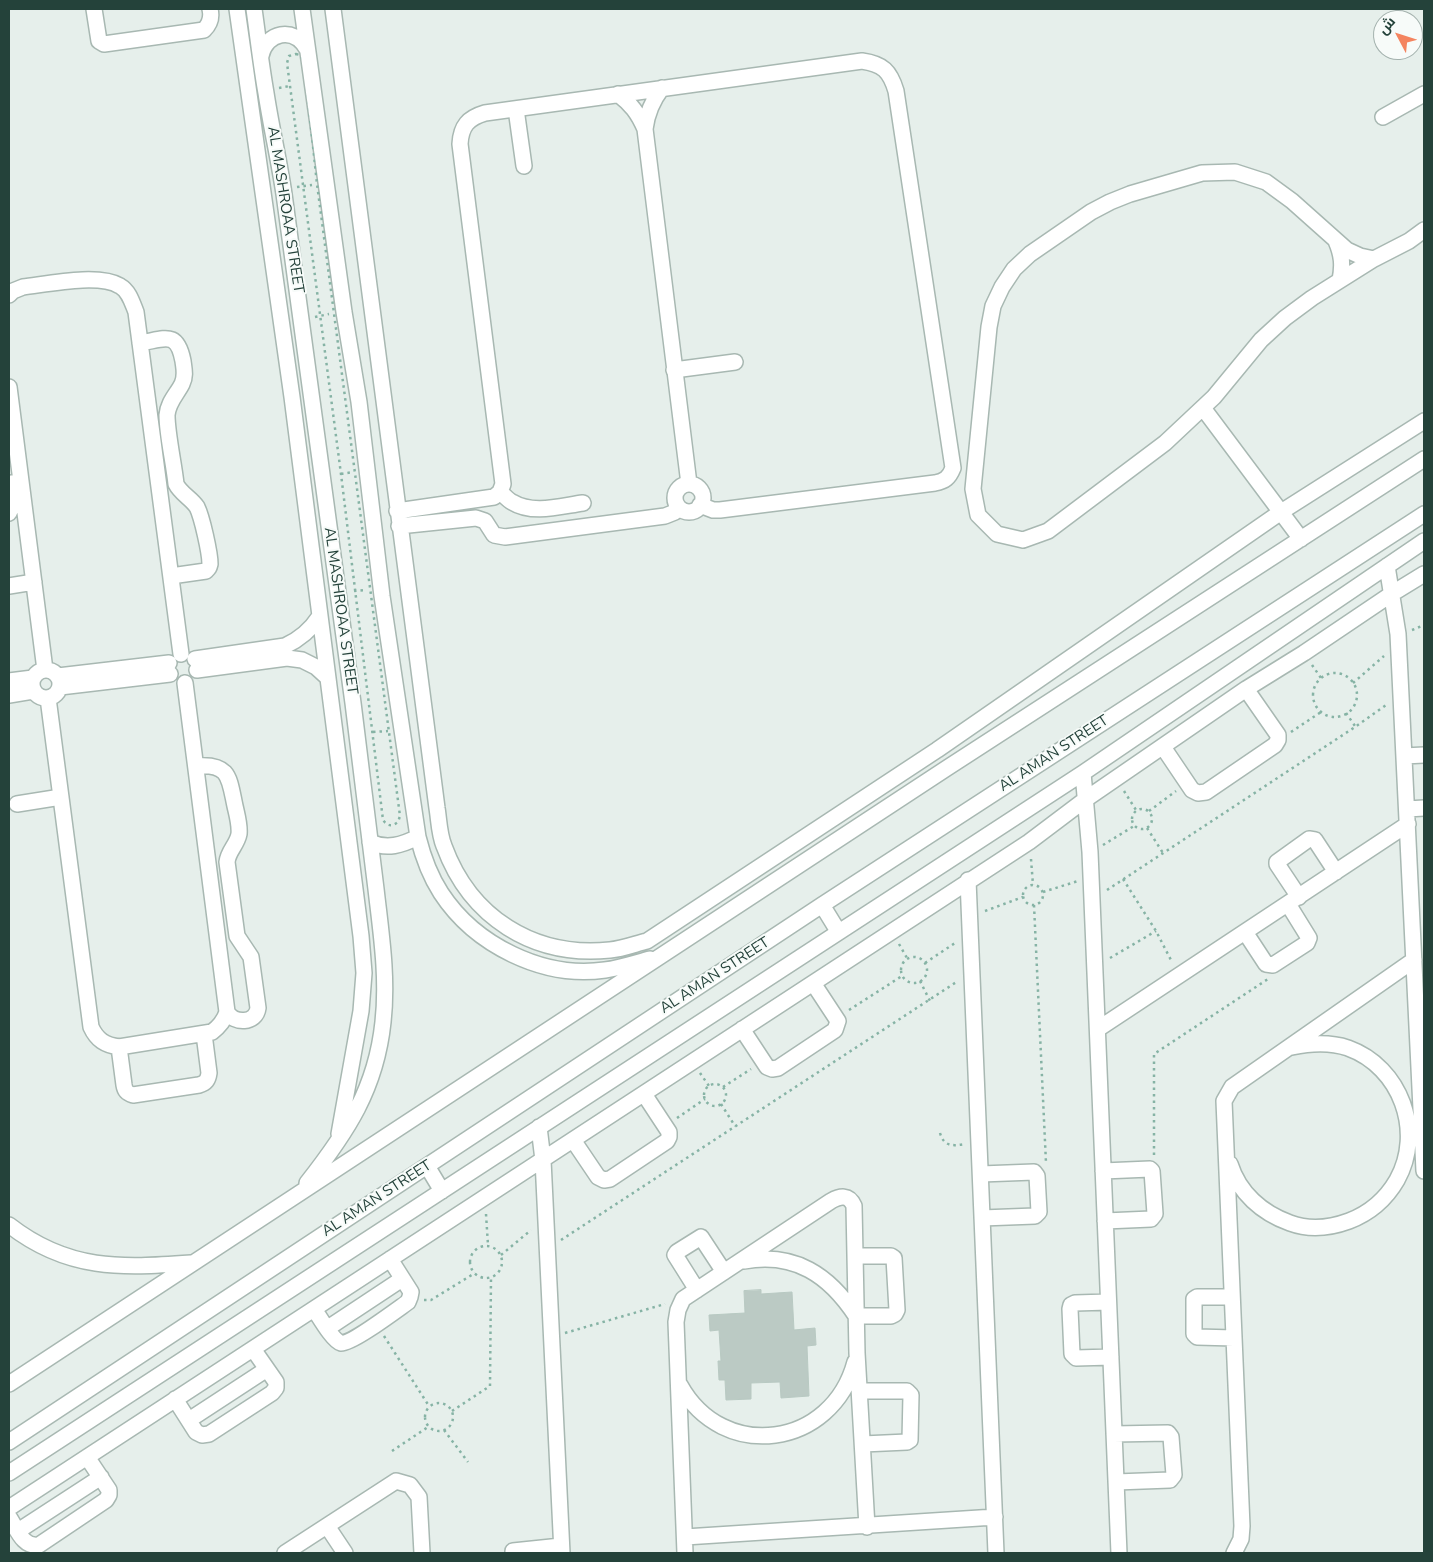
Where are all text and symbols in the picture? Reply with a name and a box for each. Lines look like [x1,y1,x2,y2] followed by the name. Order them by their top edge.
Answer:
[1373,10,1423,60] north arrow
[1374,13,1400,39] text: ش
[263,125,307,295] street label: AL MASHROAA STREET
[319,526,361,696] street label: AL MASHROAA STREET
[996,712,1112,796] street label: AL AMAN STREET
[657,934,773,1018] street label: AL AMAN STREET
[319,1157,435,1241] street label: AL AMAN STREET

